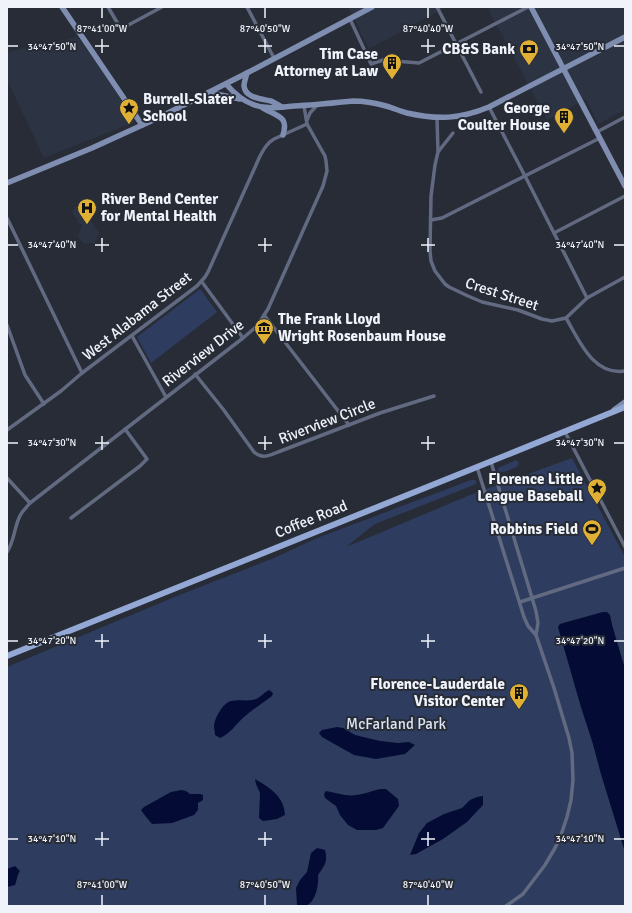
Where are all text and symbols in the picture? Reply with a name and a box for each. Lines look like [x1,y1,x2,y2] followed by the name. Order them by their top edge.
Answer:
[77,23,128,35] text: 87°41'00"W
[240,23,291,35] text: 87°40'50"W
[403,23,454,35] text: 87°40'40"W
[518,38,540,66] bank icon: CB&S Bank
[442,40,515,58] place label: CB&S Bank
[28,41,76,53] text: 34°47'50"N
[556,41,604,53] text: 34°47'50"N
[274,45,379,80] place label: Tim Case Attorney at Law
[381,52,403,80] building icon: Tim Case Attorney at Law
[143,90,234,125] place label: Burrell-Slater School
[118,97,140,125] place icon: Burrell-Slater School
[458,99,550,134] place label: George Coulter House
[553,106,575,134] building icon: George Coulter House
[100,190,218,225] place label: River Bend Center for Mental Health
[76,197,98,225] hospital icon: River Bend Center for Mental Health
[28,239,76,251] text: 34°47'40"N
[556,239,604,251] text: 34°47'40"N
[79,268,195,364] street label: West Alabama Street
[463,274,541,314] street label: Crest Street
[278,310,446,345] place label: The Frank Lloyd Wright Rosenbaum House
[159,316,247,390] street label: Riverview Drive
[253,317,275,345] museum icon: The Frank Lloyd Wright Rosenbaum House
[276,394,378,448] street label: Riverview Circle
[28,437,76,449] text: 34°47'30"N
[556,437,604,449] text: 34°47'30"N
[477,470,583,505] place label: Florence Little League Baseball
[586,477,608,505] place icon: Florence Little League Baseball
[272,496,350,542] street label: Coffee Road
[581,518,603,546] sports icon: Robbins Field
[490,520,578,538] place label: Robbins Field
[28,635,76,647] text: 34°47'20"N
[556,635,604,647] text: 34°47'20"N
[370,675,505,710] place label: Florence-Lauderdale Visitor Center
[508,682,530,710] building icon: Florence-Lauderdale Visitor Center
[346,715,446,733] park label: McFarland Park
[28,833,76,845] text: 34°47'10"N
[556,833,604,845] text: 34°47'10"N
[77,879,128,891] text: 87°41'00"W
[240,879,291,891] text: 87°40'50"W
[403,879,454,891] text: 87°40'40"W

